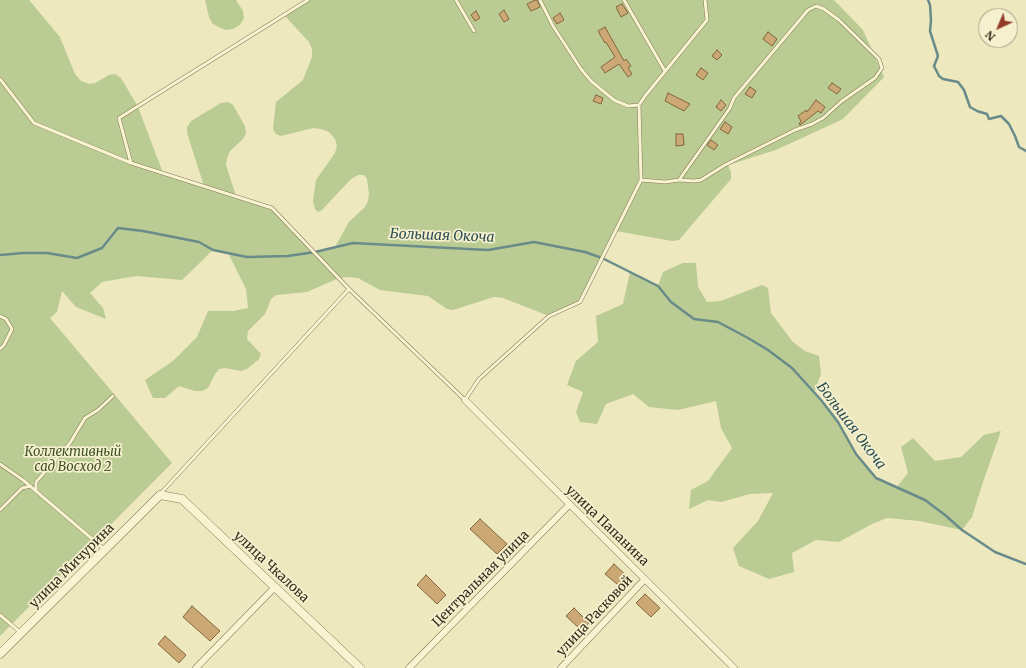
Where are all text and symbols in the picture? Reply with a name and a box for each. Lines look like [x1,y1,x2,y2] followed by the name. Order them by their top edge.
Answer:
[978,8,1018,48] north arrow
[982,28,998,44] text: N
[389,226,495,246] water label: Большая Окоча
[813,379,889,473] water label: Большая Окоча
[25,444,121,475] park label: Коллективный сад Восход 2
[562,482,652,570] street label: улица Папанина
[26,520,118,612] street label: улица Мичурина
[429,527,533,631] street label: Центральная улица
[230,528,312,606] street label: улица Чкалова
[554,573,636,659] street label: улица Расковой

